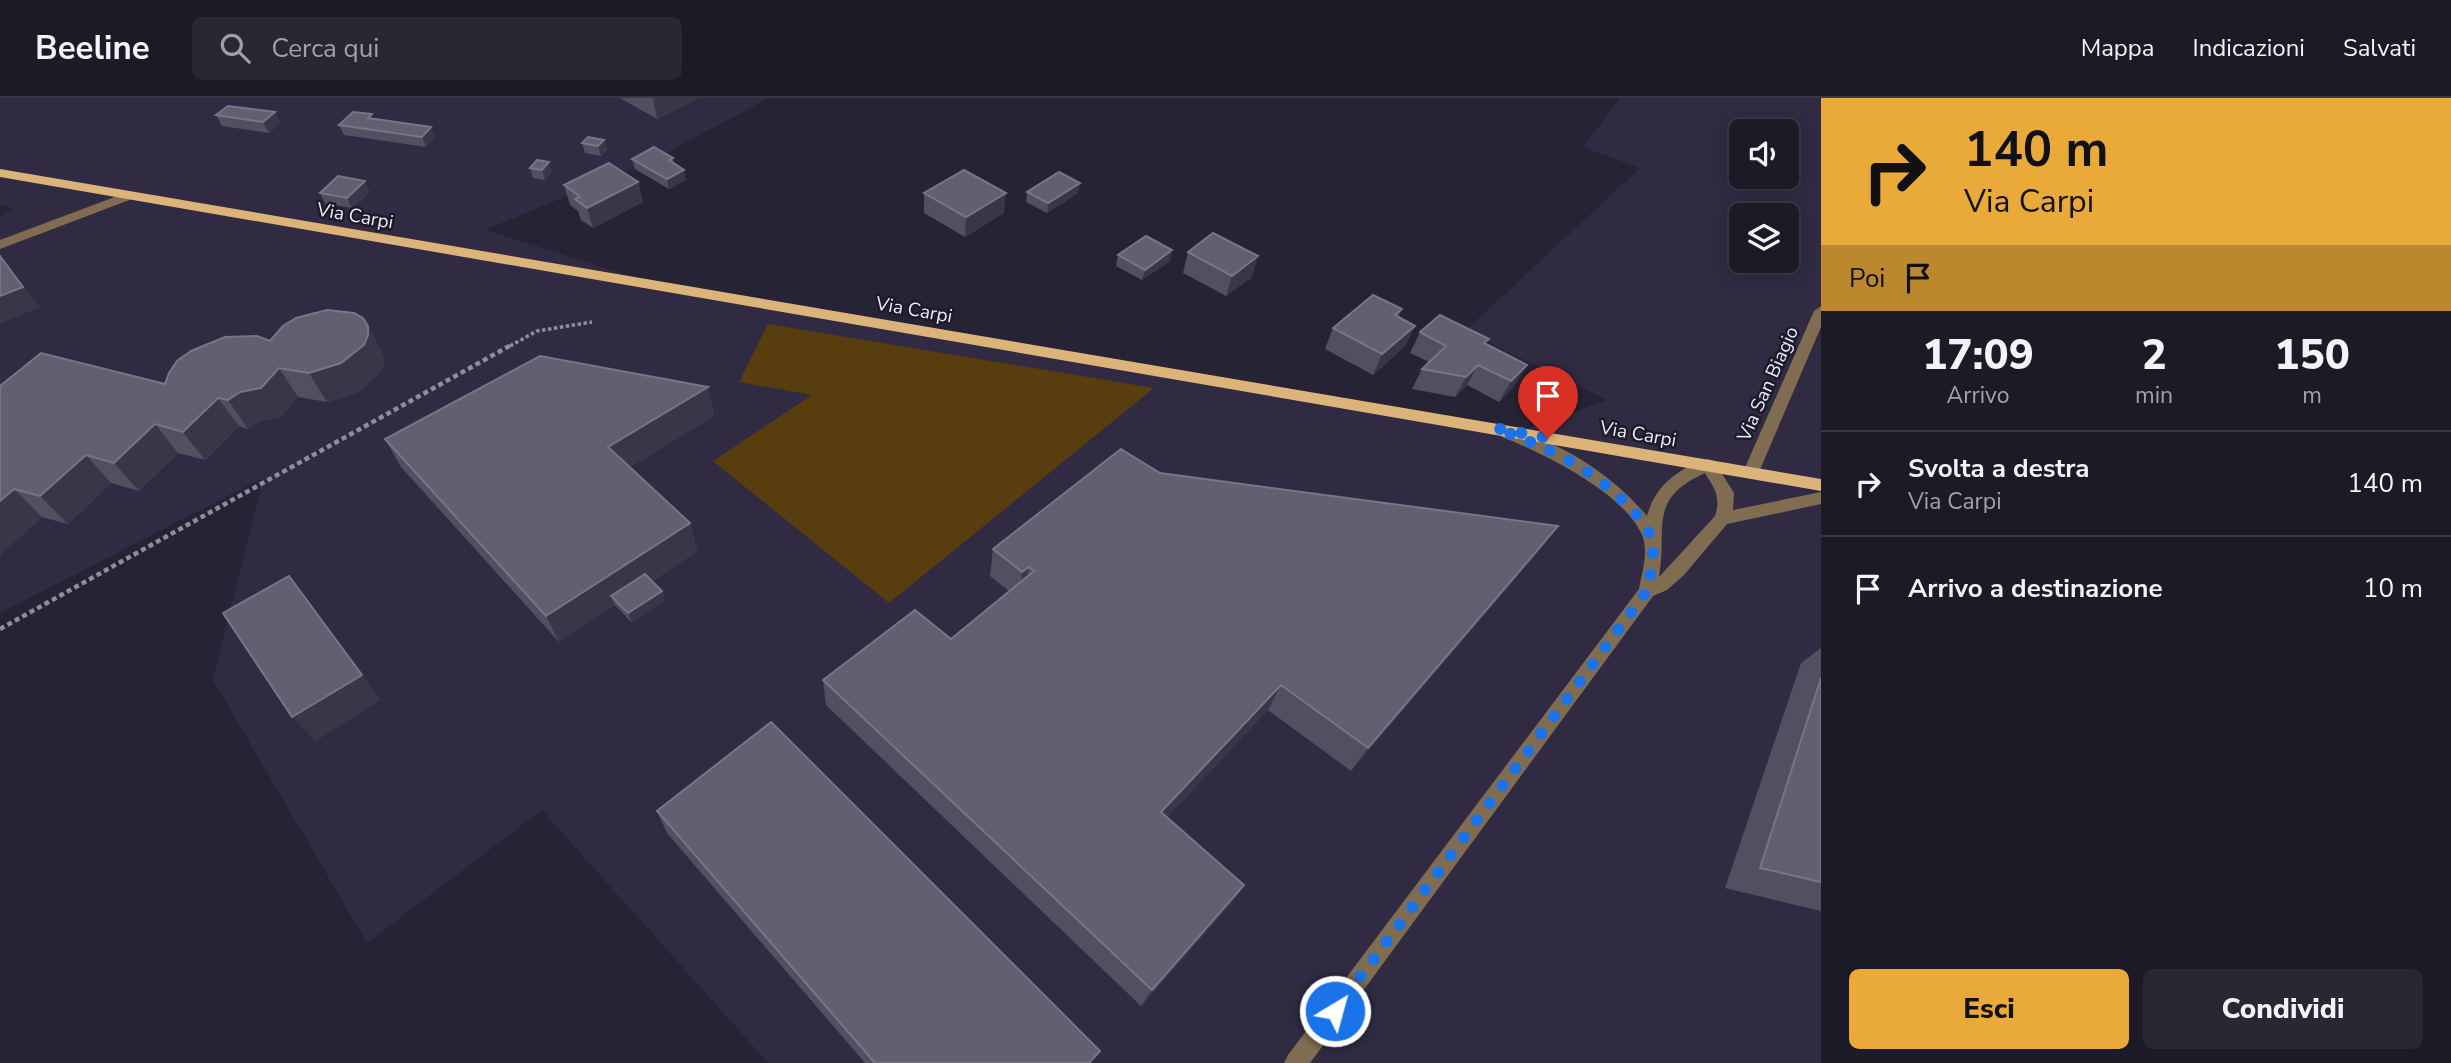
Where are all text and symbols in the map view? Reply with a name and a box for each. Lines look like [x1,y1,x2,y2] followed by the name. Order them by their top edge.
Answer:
[192,17,682,80] search box
[35,26,150,71] text: Beeline
[216,29,254,67] icon: search
[272,31,379,66] text: Cerca qui
[2081,32,2155,64] text: Mappa
[2193,32,2305,64] text: Indicazioni
[2343,32,2416,64] text: Salvati
[1964,116,2108,183] text: 140 m
[1729,119,1799,273] map controls
[1729,119,1799,189] button: sound
[1849,126,1940,217] icon: right
[1964,180,2094,223] text: Via Carpi
[314,196,395,236] street label: Via Carpi
[1729,203,1799,273] button: layers
[1899,259,1937,297] icon: arrive
[1849,261,1885,296] text: Poi
[873,290,954,330] street label: Via Carpi
[1731,322,1805,447] street label: Via San Biagio
[1922,327,2034,384] text: 17:09
[2141,327,2167,384] text: 2
[2274,327,2350,384] text: 150
[1518,366,1578,438] pin
[1529,377,1567,415] icon: arrive
[1946,380,2010,411] text: Arrivo
[2135,380,2173,411] text: min
[2302,380,2322,411] text: m
[1597,414,1678,454] street label: Via Carpi
[1908,451,2090,486] text: Svolta a destra
[1849,465,1887,503] icon: right
[2347,466,2423,501] text: 140 m
[1908,486,2002,517] text: Via Carpi
[1849,570,1887,608] icon: arrive
[1908,571,2163,606] text: Arrivo a destinazione
[2363,571,2423,606] text: 10 m
[1849,969,2129,1049] button: Esci
[2143,969,2423,1049] button: Condividi
[1298,974,1372,1048] position arrow

